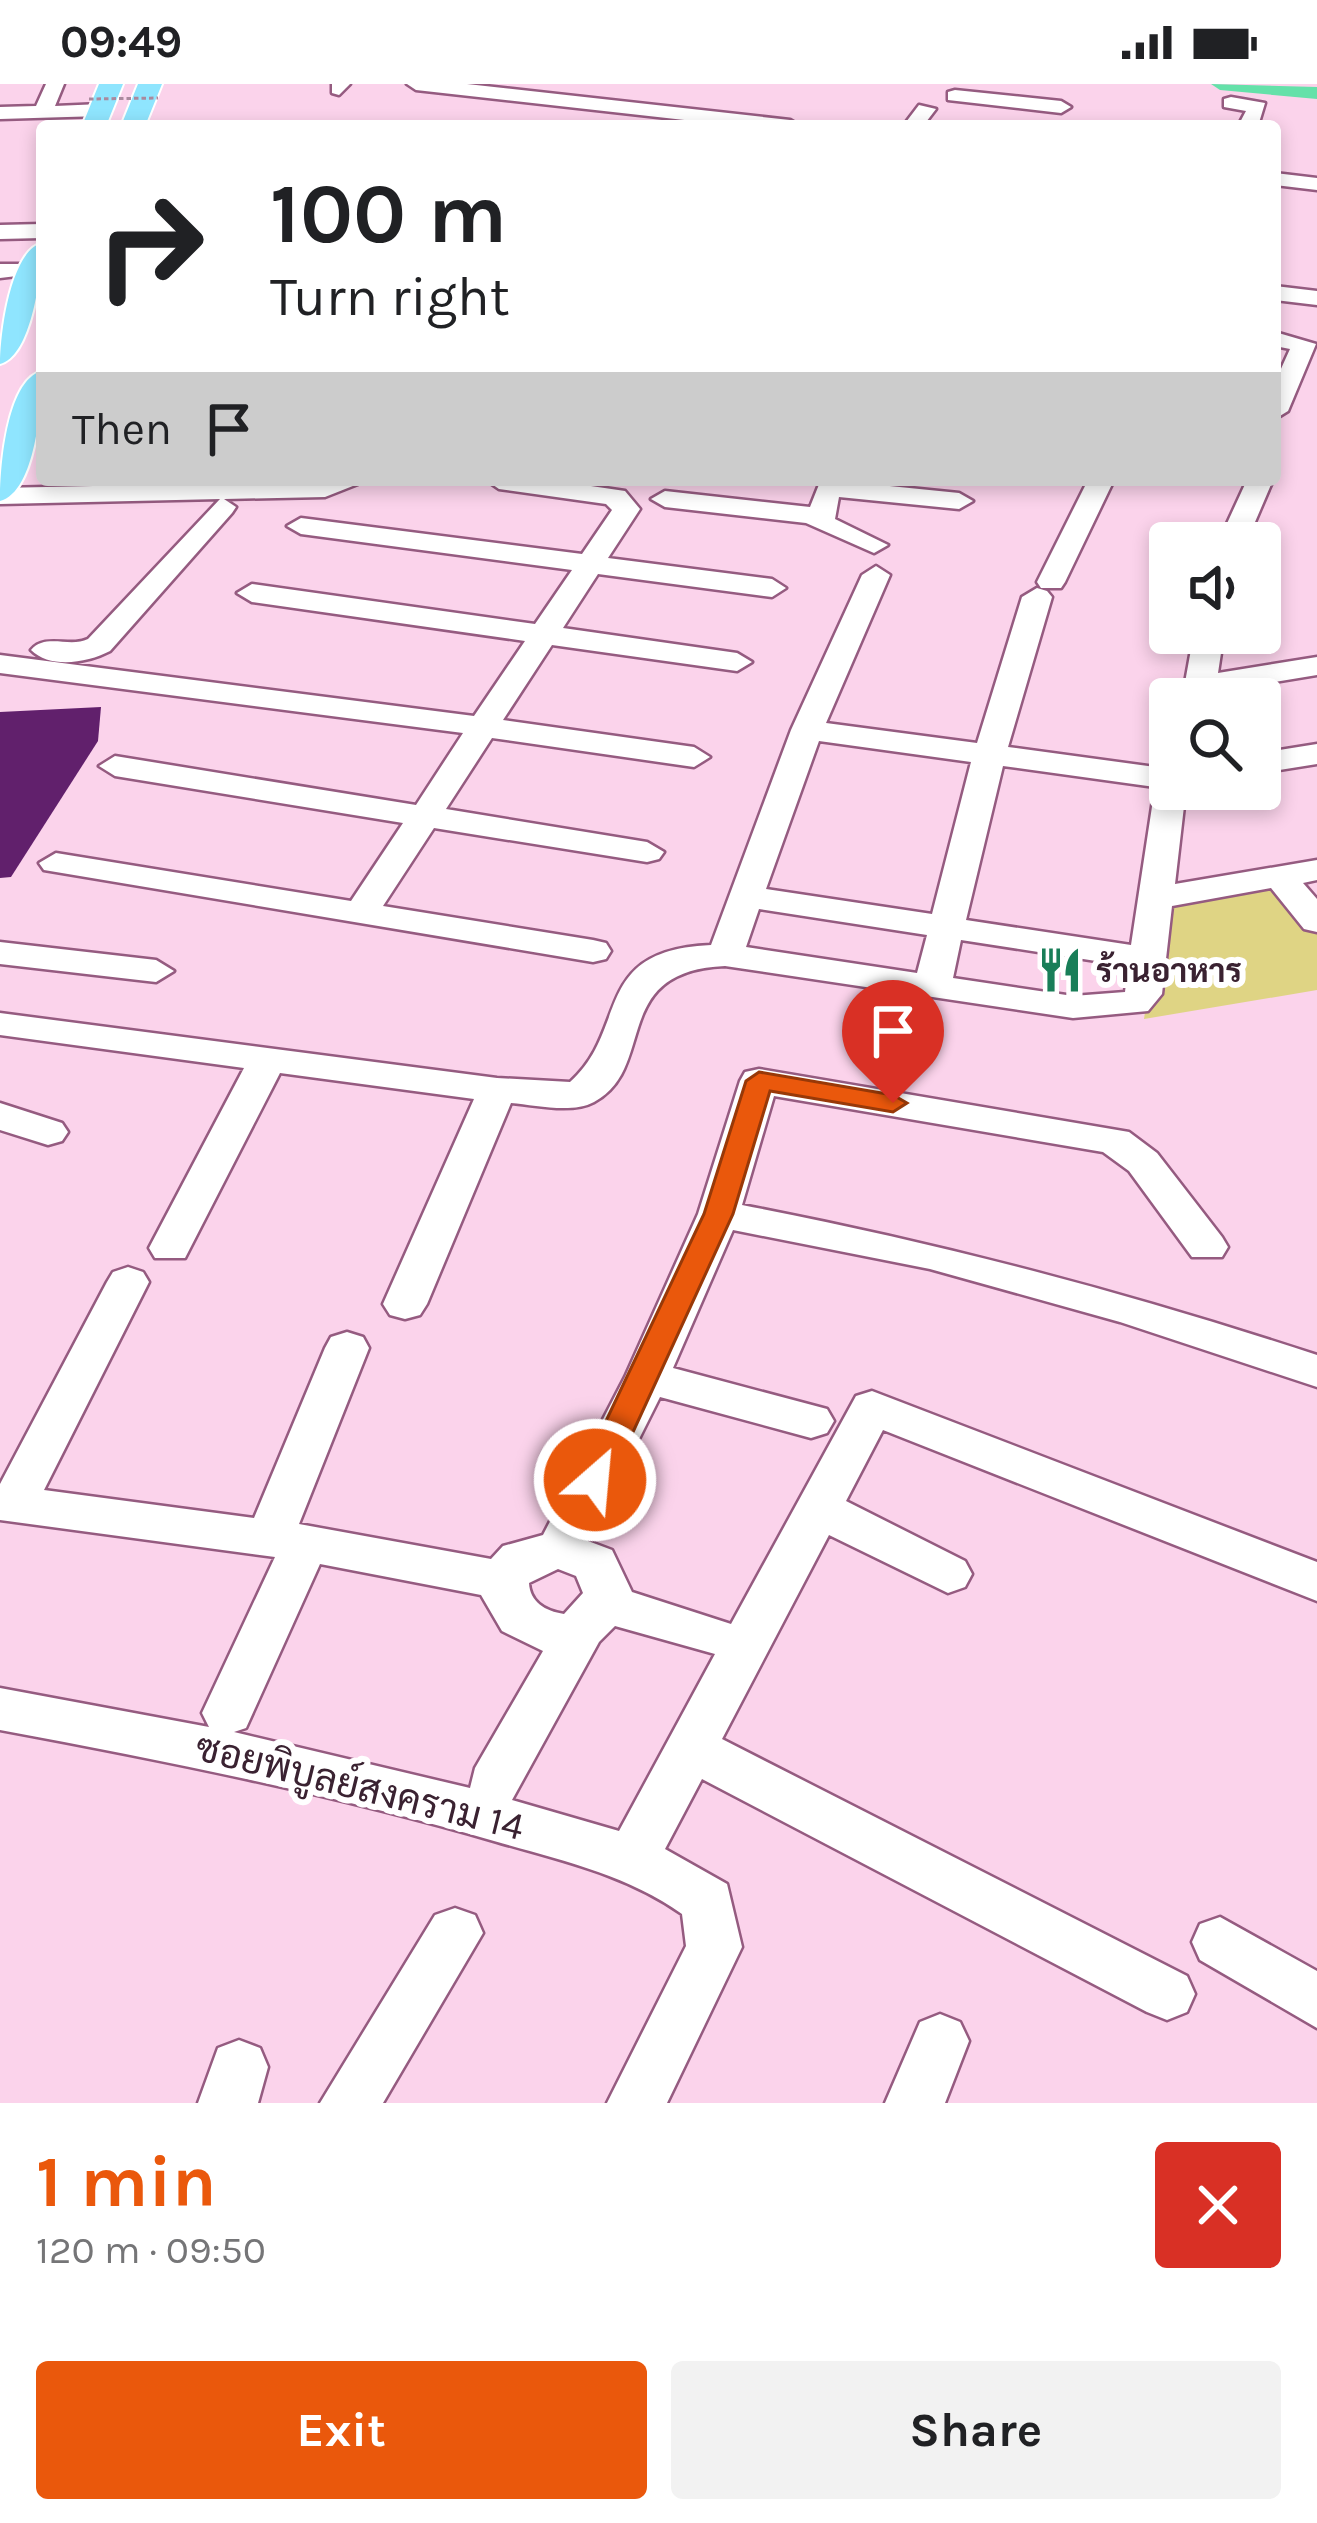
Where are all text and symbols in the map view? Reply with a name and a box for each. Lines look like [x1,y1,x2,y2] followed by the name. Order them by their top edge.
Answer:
[60,16,182,68] text: 09:49
[270,165,507,263] text: 100 m
[72,168,228,324] icon: right
[270,265,510,329] text: Turn right
[196,396,262,462] icon: arrive
[72,403,172,455] text: Then
[1149,522,1281,810] map controls
[1149,522,1281,654] button: sound
[1149,678,1281,810] button: search
[1035,945,1085,995] restaurant icon: ร้านอาหาร
[1096,951,1242,990] place label: ร้านอาหาร
[842,980,944,1103] pin
[860,998,926,1064] icon: arrive
[532,1417,658,1543] position arrow
[190,1722,529,1853] street label: ซอยพิบูลย์สงคราม 14
[36,2140,217,2224] text: 1 min
[1155,2142,1281,2268] button: close
[36,2227,266,2273] text: 120 m · 09:50
[36,2361,647,2499] button: Exit
[671,2361,1281,2499] button: Share

